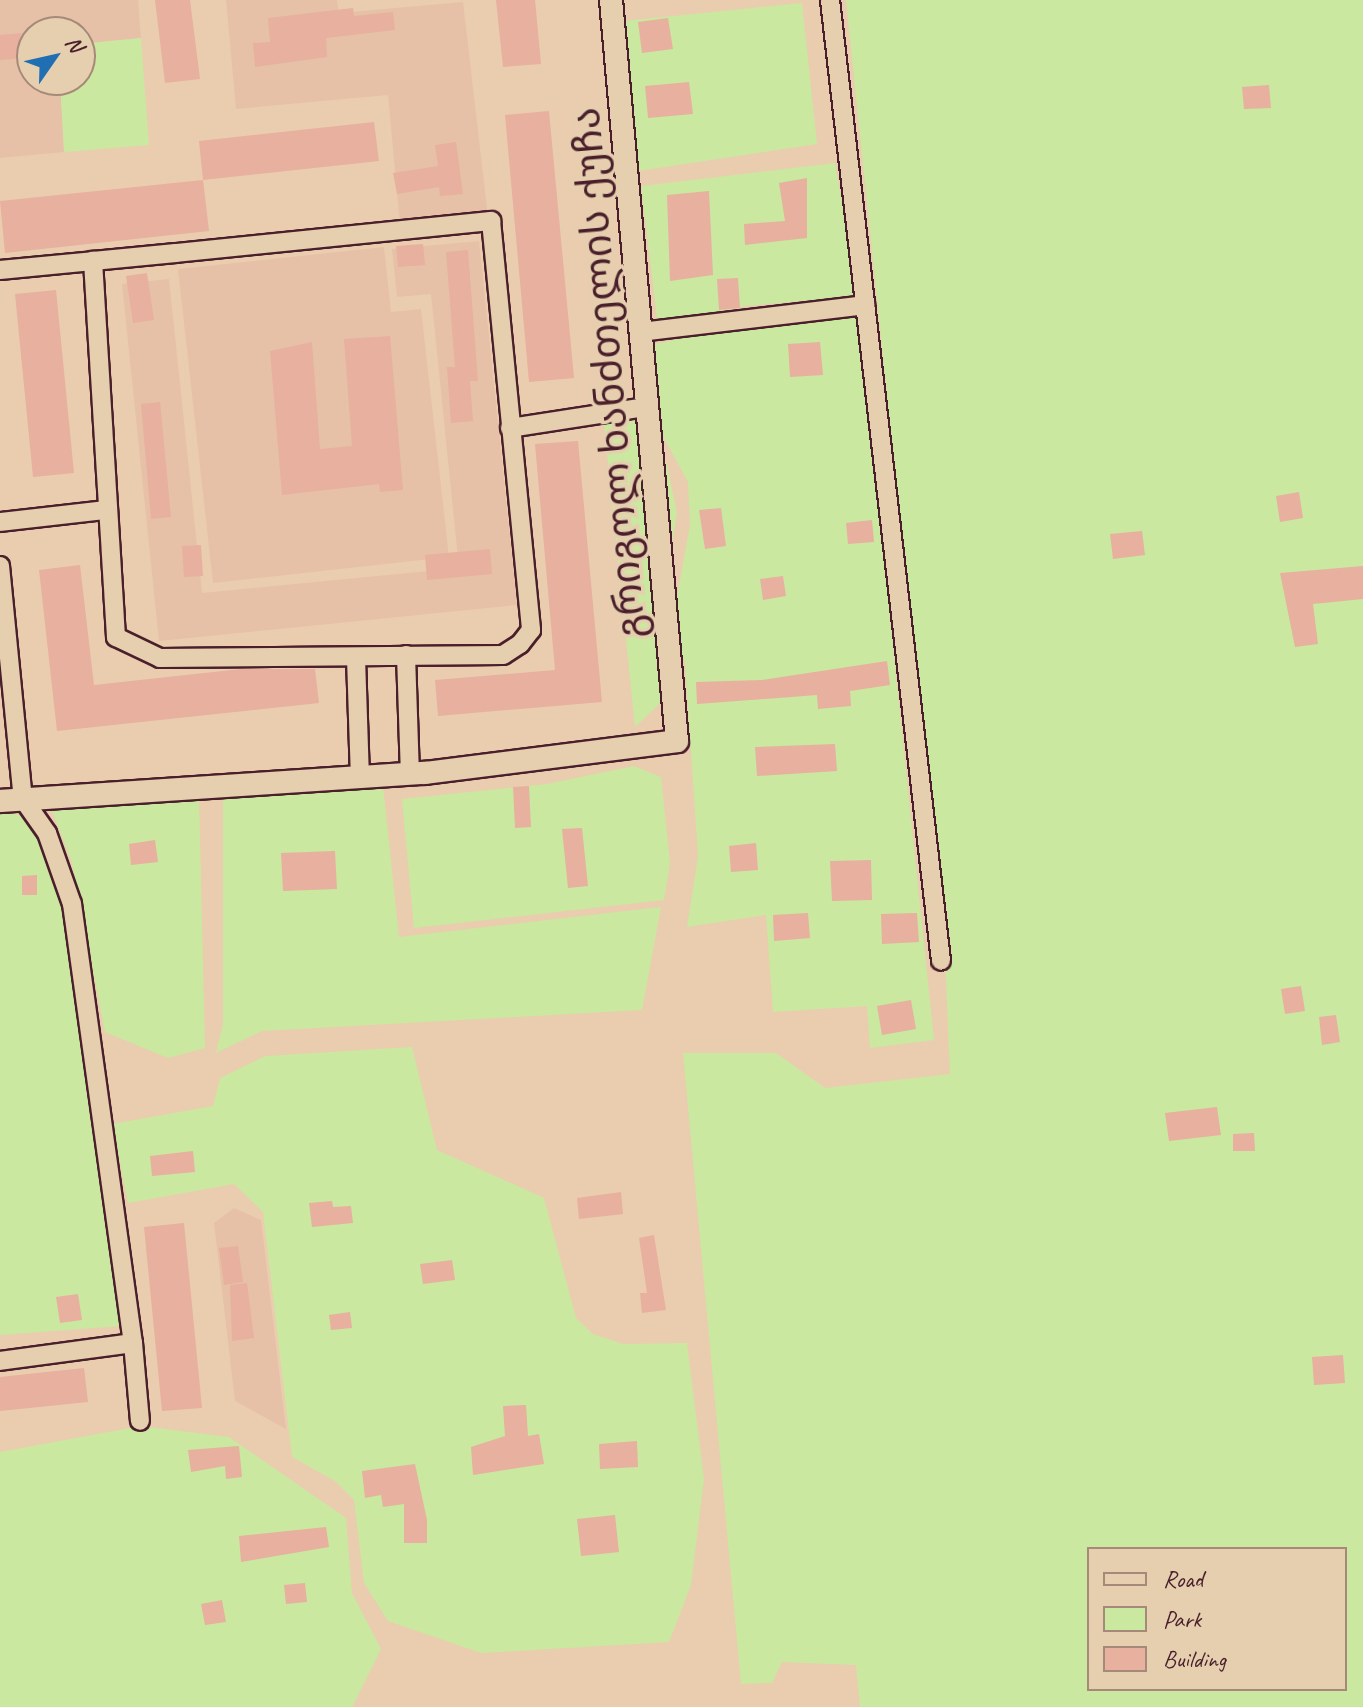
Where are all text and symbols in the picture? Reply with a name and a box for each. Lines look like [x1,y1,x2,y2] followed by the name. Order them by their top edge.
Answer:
[16,16,96,96] north arrow
[59,30,90,57] text: N
[562,105,656,641] street label: გრიგოლ ხანძთელის ქუჩა
[1087,1547,1347,1691] legend
[1163,1564,1203,1594] text: Road
[1163,1604,1201,1634] text: Park
[1163,1644,1226,1674] text: Building

